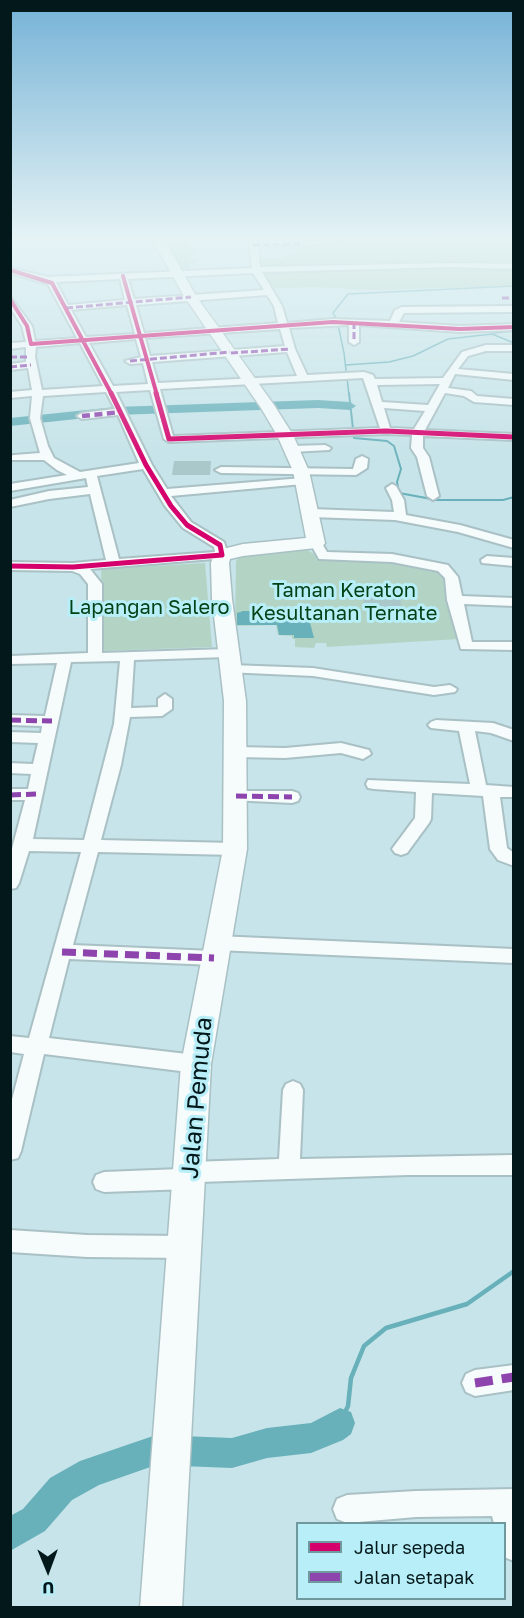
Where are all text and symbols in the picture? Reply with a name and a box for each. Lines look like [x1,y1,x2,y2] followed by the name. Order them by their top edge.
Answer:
[251,579,437,626] park label: Taman Keraton Kesultanan Ternate
[68,596,230,620] park label: Lapangan Salero
[176,1016,218,1180] street label: Jalan Pemuda
[296,1522,506,1600] legend
[354,1536,465,1558] text: Jalur sepeda
[18,1540,78,1600] north arrow
[354,1566,474,1588] text: Jalan setapak
[42,1578,54,1598] text: U

